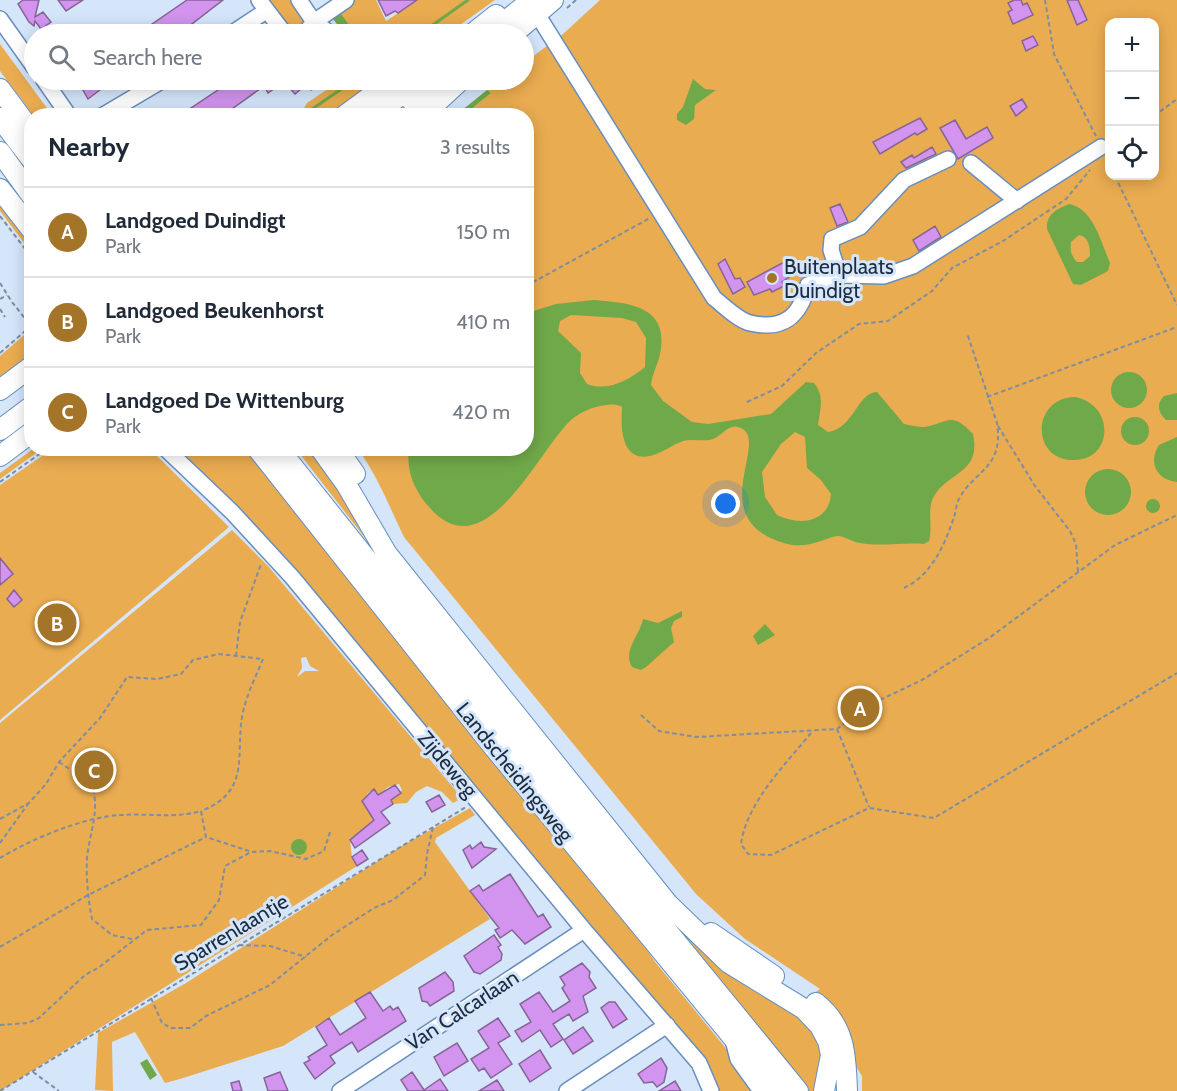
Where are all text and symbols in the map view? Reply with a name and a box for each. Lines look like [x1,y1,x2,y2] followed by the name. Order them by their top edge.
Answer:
[1105,18,1159,180] map controls
[1105,18,1159,72] button: +
[24,24,534,90] search box
[45,41,78,74] icon: search
[93,44,202,71] text: Search here
[1105,72,1159,126] button: −
[1105,126,1159,180] button: locate
[48,131,129,163] text: Nearby
[440,135,510,159] text: 3 results
[105,207,286,234] text: Landgoed Duindigt
[61,220,74,244] text: A
[457,220,510,244] text: 150 m
[105,234,141,258] text: Park
[784,254,894,303] place label: Buitenplaats Duindigt
[765,271,779,285] marker: Buitenplaats Duindigt
[105,297,324,324] text: Landgoed Beukenhorst
[61,310,74,334] text: B
[456,310,510,334] text: 410 m
[105,324,141,348] text: Park
[105,387,344,414] text: Landgoed De Wittenburg
[61,400,74,424] text: C
[452,400,510,424] text: 420 m
[105,414,141,438] text: Park
[711,489,740,518] your location
[38,600,76,646] pin: B
[840,686,880,730] pin: A
[451,697,579,847] street label: Landscheidingsweg
[412,726,483,803] street label: Zijdeweg
[74,748,113,792] pin: C
[170,888,293,977] street label: Sparrenlaantje
[401,964,523,1056] street label: Van Calcarlaan

